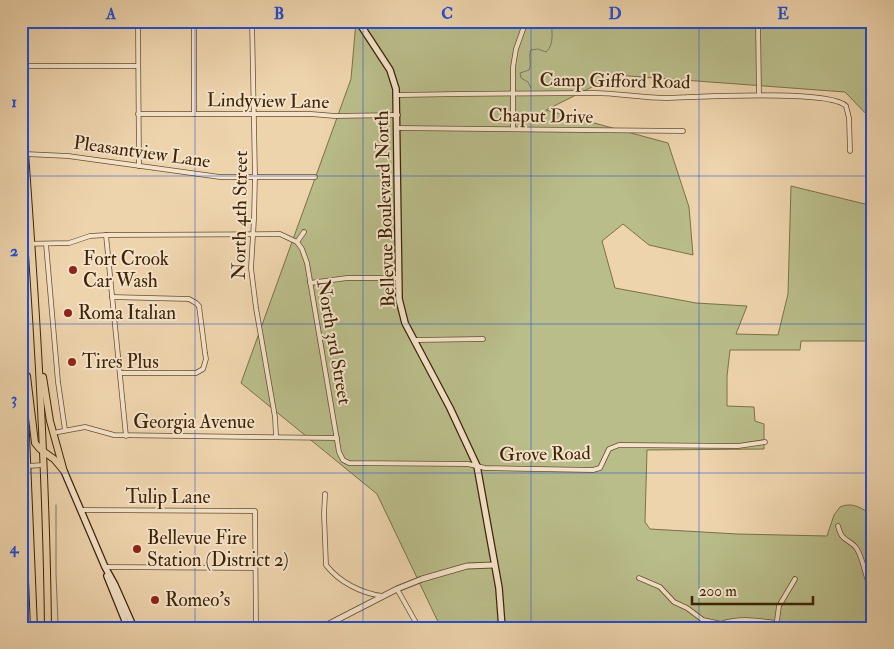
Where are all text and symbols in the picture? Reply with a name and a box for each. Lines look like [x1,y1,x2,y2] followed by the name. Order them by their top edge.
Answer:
[105,4,117,24] text: A
[274,4,284,24] text: B
[441,4,453,24] text: C
[608,4,622,24] text: D
[777,4,789,24] text: E
[539,68,691,95] street label: Camp Gifford Road
[207,88,329,114] street label: Lindyview Lane
[11,92,17,112] text: 1
[488,103,594,130] street label: Chaput Drive
[370,110,400,308] street label: Bellevue Boulevard North
[72,131,212,173] street label: Pleasantview Lane
[227,150,253,280] street label: North 4th Street
[10,241,18,261] text: 2
[83,247,169,293] place label: Fort Crook Car Wash
[67,264,79,276] marker: Fort Crook Car Wash
[311,278,357,406] street label: North 3rd Street
[78,301,176,325] place label: Roma Italian
[62,307,74,319] marker: Roma Italian
[82,350,159,374] place label: Tires Plus
[66,356,78,368] marker: Tires Plus
[11,389,17,409] text: 3
[133,410,255,434] street label: Georgia Avenue
[499,441,592,467] street label: Grove Road
[126,485,210,510] street label: Tulip Lane
[147,526,289,572] place label: Bellevue Fire Station (District 2)
[9,538,20,558] text: 4
[131,543,143,555] marker: Bellevue Fire Station (District 2)
[692,574,813,606] scale bar
[699,582,737,601] text: 200 m
[165,588,230,612] place label: Romeo's
[149,594,161,606] marker: Romeo's

